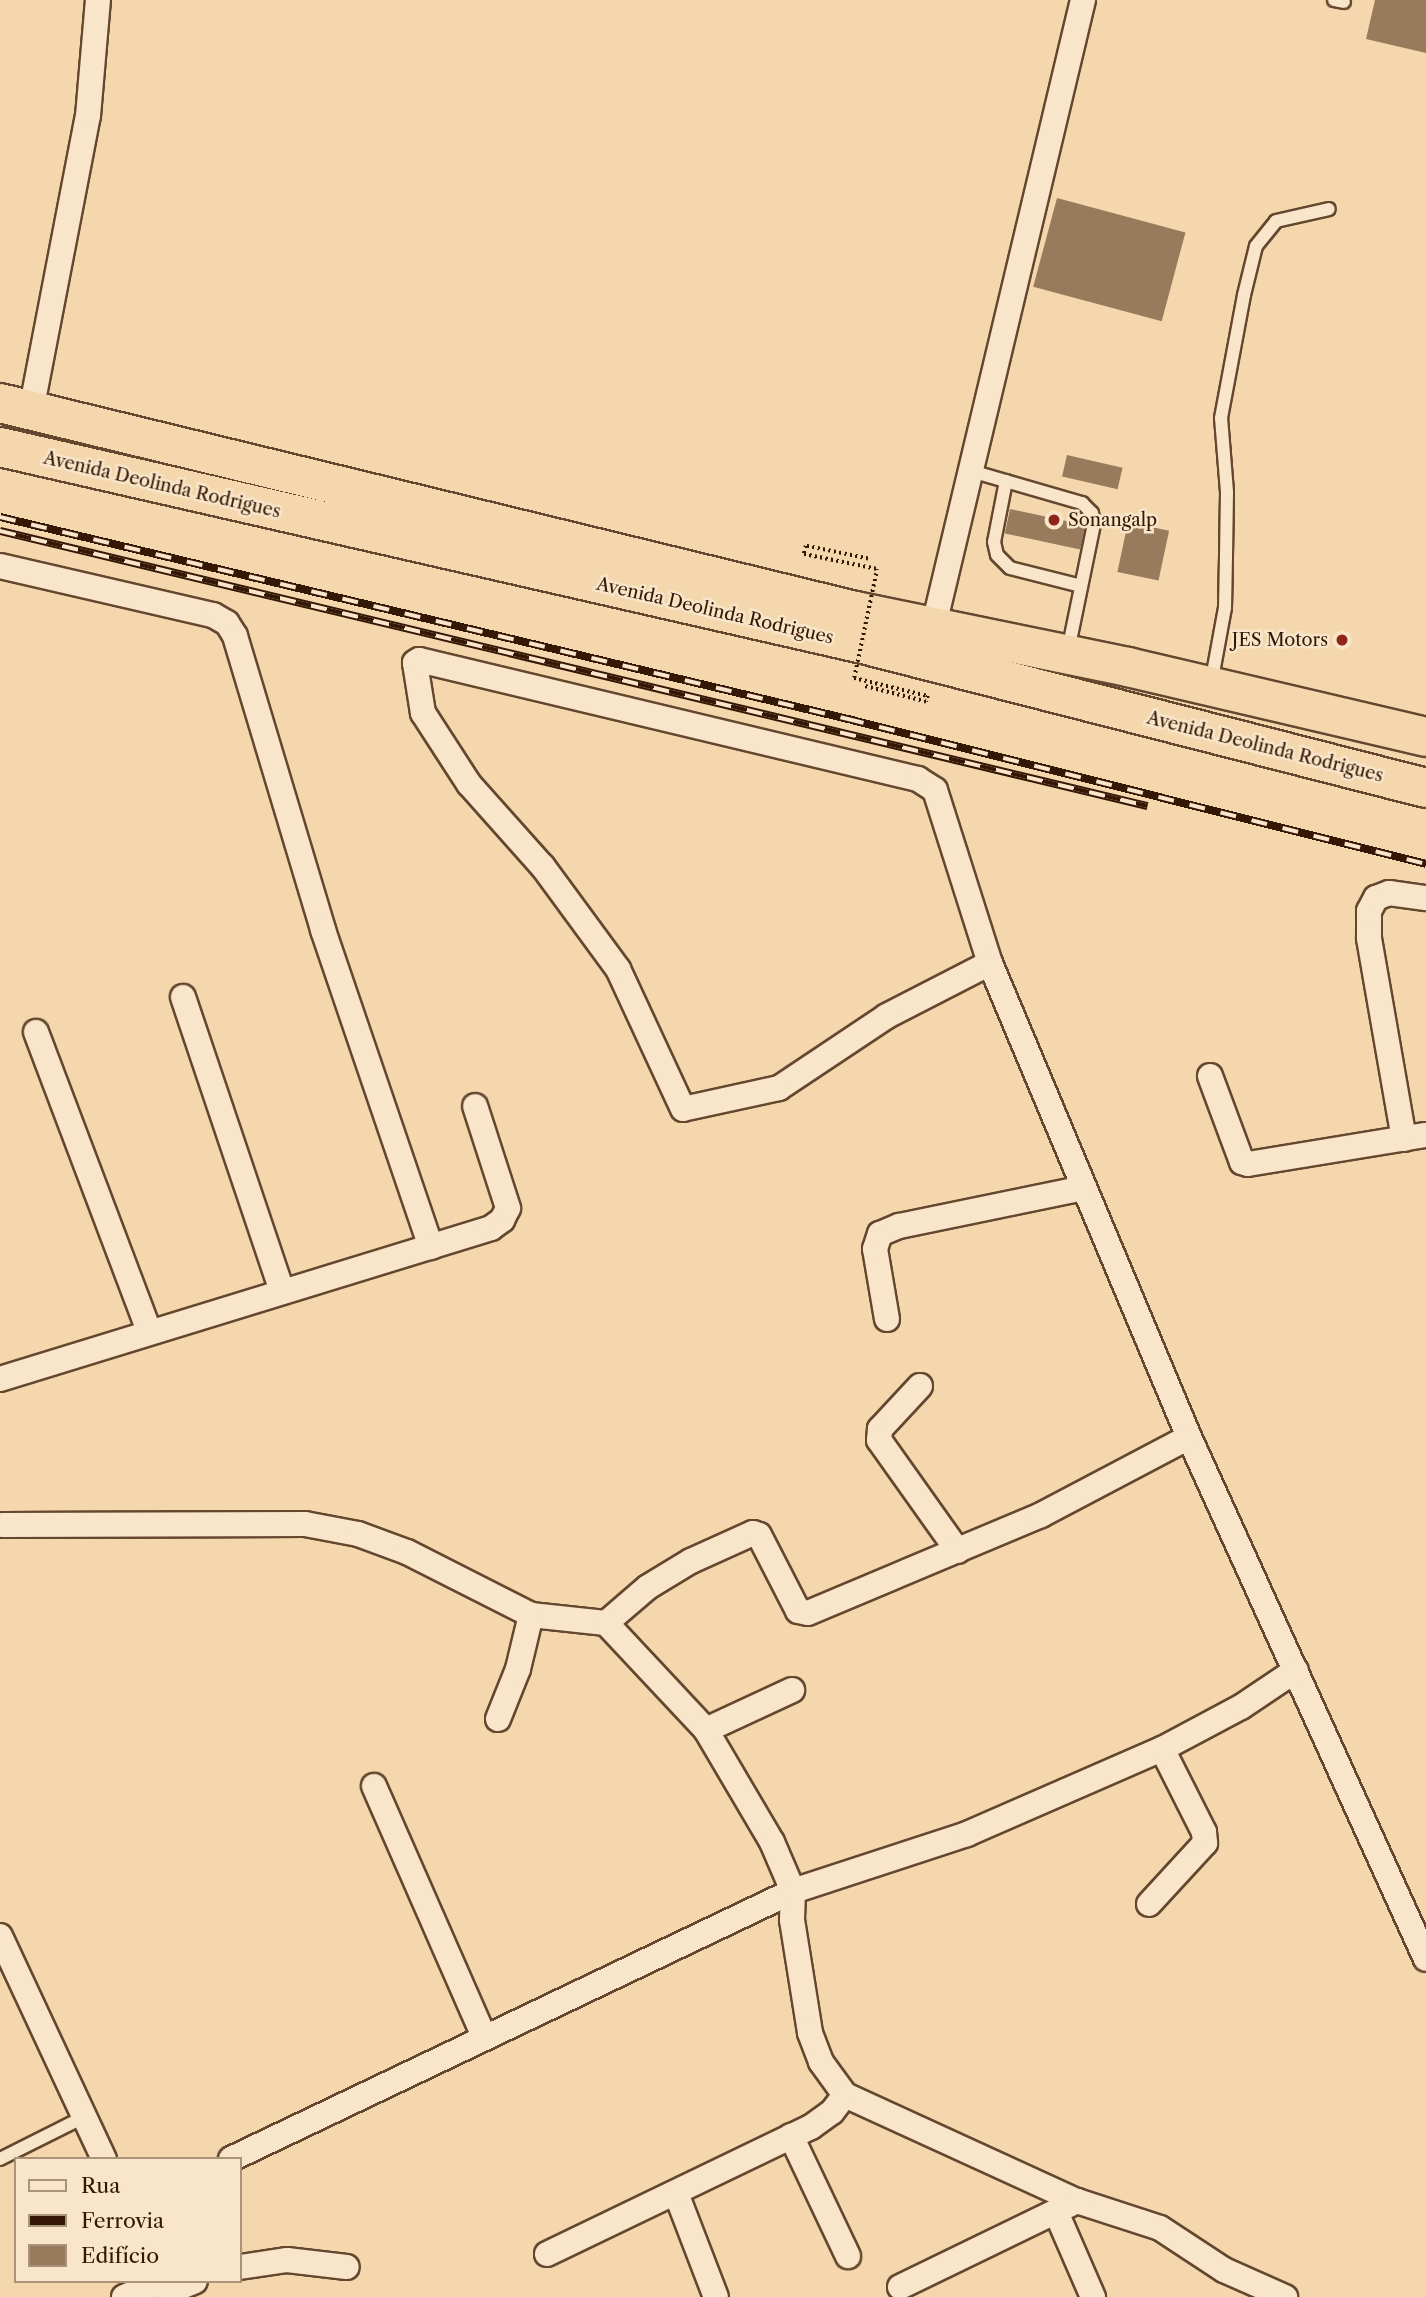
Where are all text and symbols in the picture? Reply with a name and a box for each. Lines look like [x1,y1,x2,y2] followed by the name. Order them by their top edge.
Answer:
[41,447,283,523] street label: Avenida Deolinda Rodrigues
[1068,509,1157,531] place label: Sonangalp
[1046,512,1062,528] marker: Sonangalp
[594,573,836,649] street label: Avenida Deolinda Rodrigues
[1232,629,1328,651] place label: JES Motors
[1334,632,1350,648] marker: JES Motors
[1144,707,1386,787] street label: Avenida Deolinda Rodrigues
[14,2157,242,2283] legend
[81,2173,120,2198] text: Rua
[81,2208,164,2233] text: Ferrovia
[81,2243,159,2268] text: Edifício

